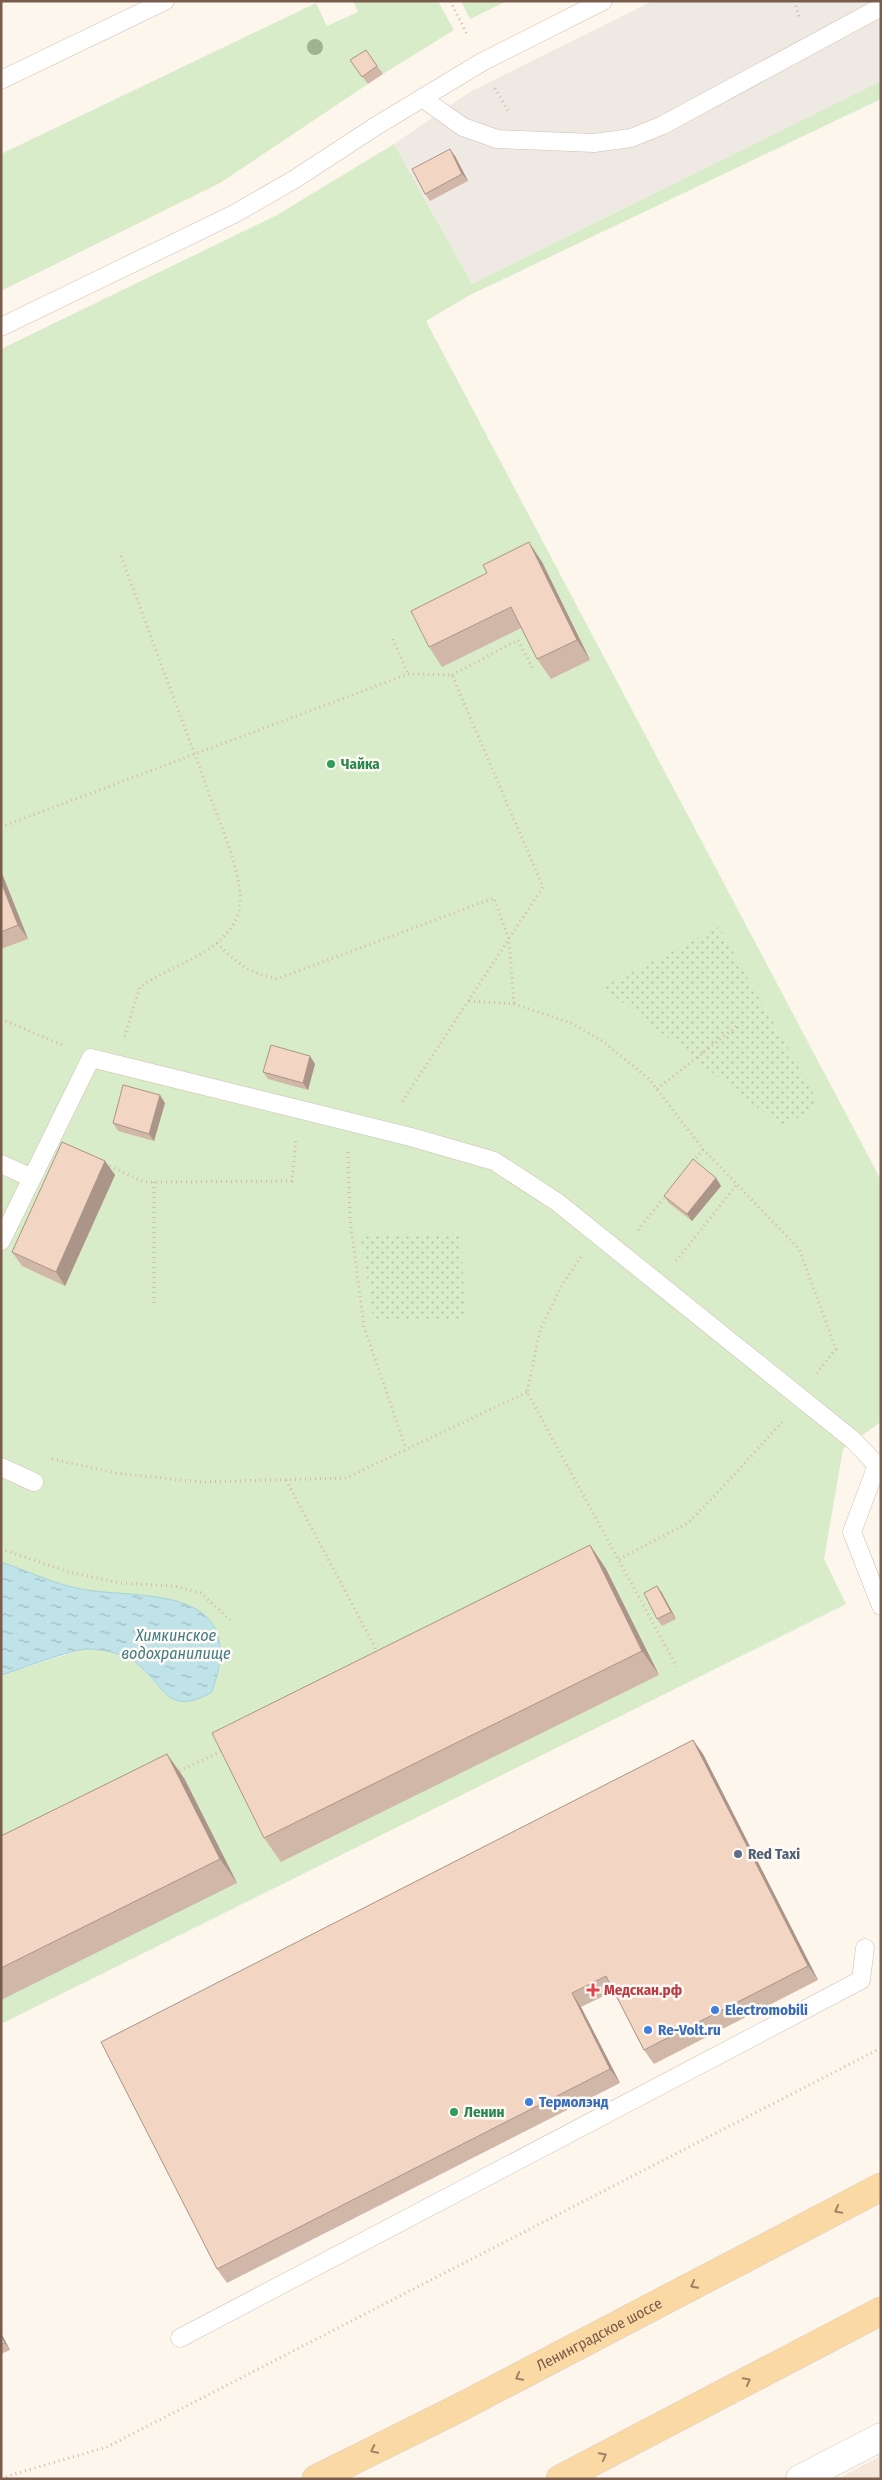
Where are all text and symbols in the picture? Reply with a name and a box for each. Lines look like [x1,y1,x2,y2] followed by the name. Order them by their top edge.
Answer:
[341,755,380,773] place label: Чайка
[325,758,337,770] marker: Чайка
[121,1626,231,1663] water label: Химкинское водохранилище
[748,1845,800,1863] place label: Red Taxi
[732,1848,744,1860] marker: Red Taxi
[604,1981,682,1999] place label: Медскан.рф
[586,1983,600,1997] marker: Медскан.рф
[725,2001,808,2019] place label: Electromobili
[709,2004,721,2016] marker: Electromobili
[658,2021,721,2039] place label: Re-Volt.ru
[642,2024,654,2036] marker: Re-Volt.ru
[539,2093,609,2111] place label: Термолэнд
[523,2096,535,2108] marker: Термолэнд
[464,2103,504,2121] place label: Ленин
[448,2106,460,2118] marker: Ленин
[834,2203,843,2213] one-way arrow
[690,2279,699,2289] one-way arrow
[533,2294,665,2375] street label: Ленинградское шоссе
[515,2371,524,2381] one-way arrow
[742,2377,751,2387] one-way arrow
[370,2444,379,2454] one-way arrow
[598,2452,607,2462] one-way arrow

